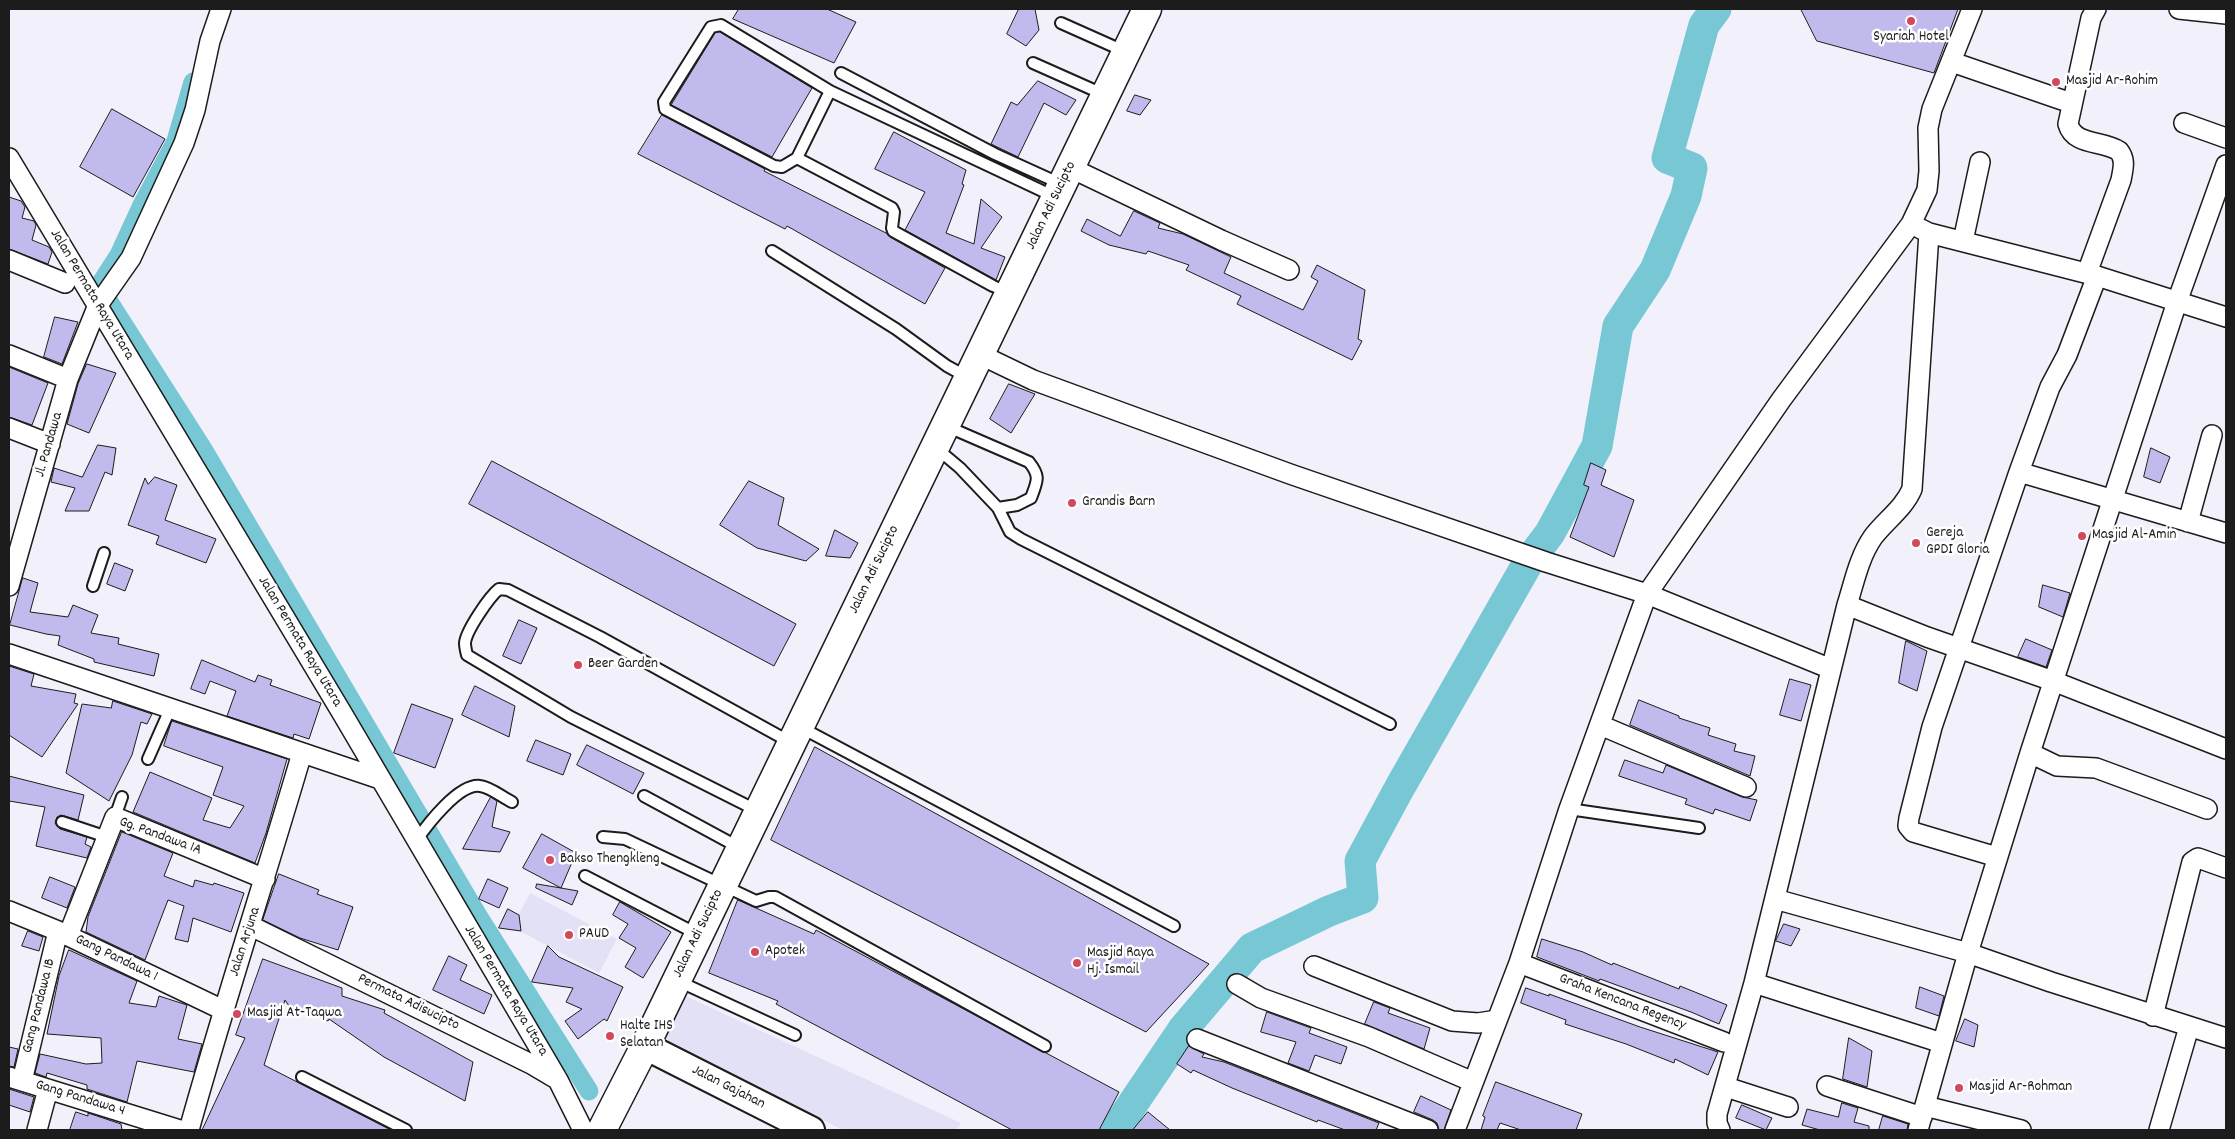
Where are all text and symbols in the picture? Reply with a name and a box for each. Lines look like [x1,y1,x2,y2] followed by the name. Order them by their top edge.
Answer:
[1905,15,1917,27] marker: Syariah Hotel
[1873,29,1949,47] place label: Syariah Hotel
[2066,73,2158,91] place label: Masjid Ar-Rohim
[2050,76,2062,88] marker: Masjid Ar-Rohim
[1023,159,1081,253] street label: Jalan Adi Sucipto
[45,226,137,364] street label: Jalan Permata Raya Utara
[32,411,68,479] street label: Jl. Pandawa
[1082,494,1155,512] place label: Grandis Barn
[1066,497,1078,509] marker: Grandis Barn
[846,523,904,617] street label: Jalan Adi Sucipto
[1926,525,1989,560] place label: Gereja GPDI Gloria
[2092,527,2176,545] place label: Masjid Al-Amin
[2076,530,2088,542] marker: Masjid Al-Amin
[1910,537,1922,549] marker: Gereja GPDI Gloria
[253,573,345,711] street label: Jalan Permata Raya Utara
[588,656,658,674] place label: Beer Garden
[572,659,584,671] marker: Beer Garden
[116,814,204,860] street label: Gg. Pandawa 1A
[560,851,660,869] place label: Bakso Thengkleng
[544,854,556,866] marker: Bakso Thengkleng
[670,887,728,981] street label: Jalan Adi Sucipto
[226,905,266,979] street label: Jalan Arjuna
[459,922,551,1060] street label: Jalan Permata Raya Utara
[579,926,609,944] place label: PAUD
[563,929,575,941] marker: PAUD
[72,931,160,987] street label: Gang Pandawa 1
[765,943,805,961] place label: Apotek
[1087,945,1154,980] place label: Masjid Raya Hj. Ismail
[749,946,761,958] marker: Apotek
[20,957,60,1055] street label: Gang Pandawa 1B
[1071,957,1083,969] marker: Masjid Raya Hj. Ismail
[1556,970,1688,1036] street label: Graha Kencana Regency
[354,971,462,1035] street label: Permata Adisucipto
[247,1005,342,1023] place label: Masjid At-Taqwa
[231,1008,243,1020] marker: Masjid At-Taqwa
[620,1018,673,1053] place label: Halte IHS Selatan
[604,1030,616,1042] marker: Halte IHS Selatan
[688,1062,768,1114] street label: Jalan Gajahan
[33,1077,127,1121] street label: Gang Pandawa 4
[1969,1079,2072,1097] place label: Masjid Ar-Rohman
[1953,1082,1965,1094] marker: Masjid Ar-Rohman

